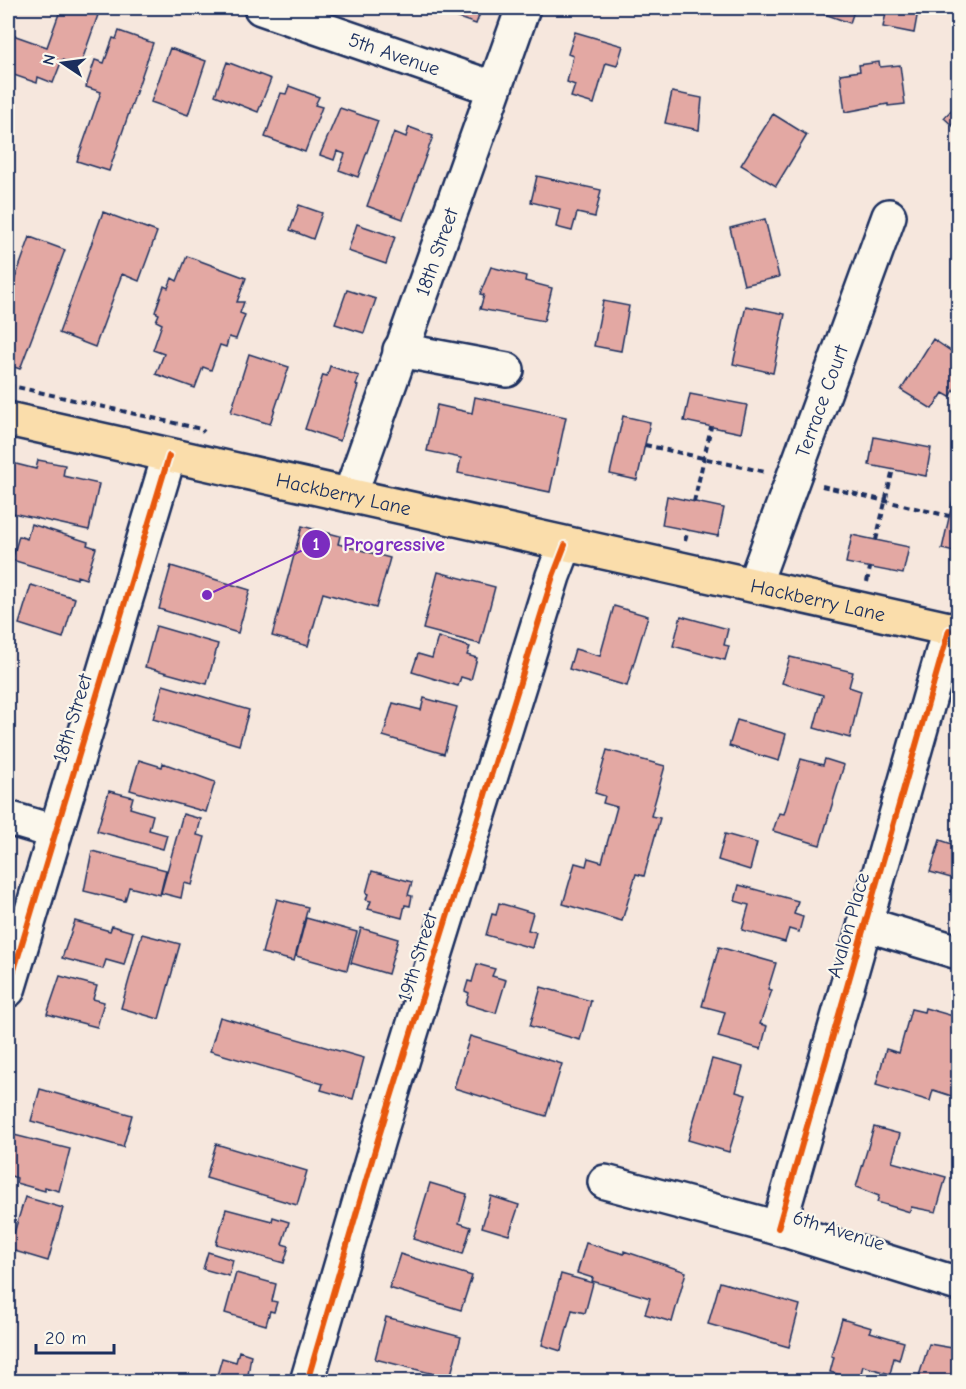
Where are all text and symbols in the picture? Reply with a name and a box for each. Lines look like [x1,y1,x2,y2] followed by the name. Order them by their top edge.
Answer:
[346,28,443,81] street label: 5th Avenue
[33,33,93,93] north arrow
[39,53,59,67] text: N
[411,204,463,299] street label: 18th Street
[791,341,853,460] street label: Terrace Court
[274,468,413,521] street label: Hackberry Lane
[301,525,457,564] callout: Progressive
[343,532,445,556] text: Progressive
[312,534,320,555] text: 1
[748,574,888,626] street label: Hackberry Lane
[48,670,97,765] street label: 18th Street
[823,870,874,980] street label: Avalon Place
[393,909,442,1004] street label: 19th Street
[790,1206,888,1255] street label: 6th Avenue
[36,1317,114,1355] scale bar
[45,1328,86,1349] text: 20 m

